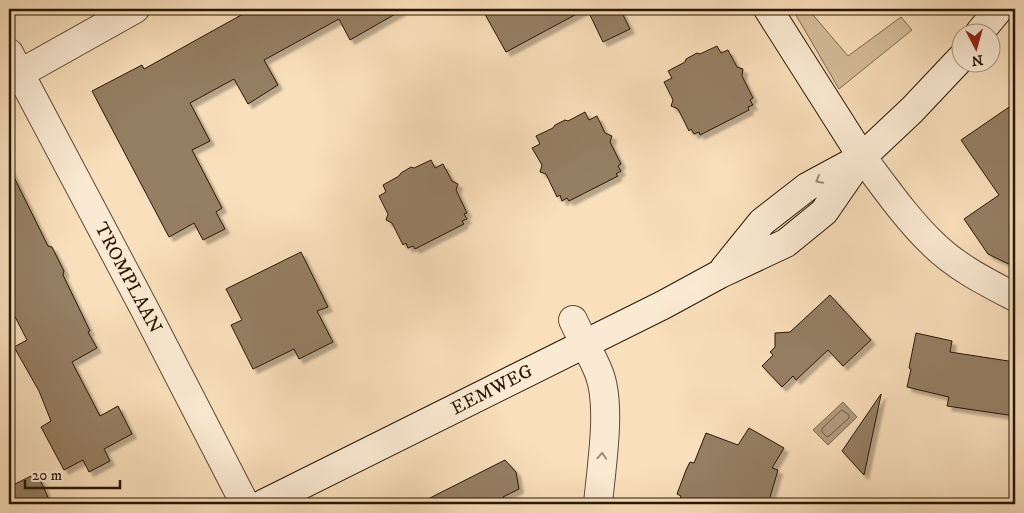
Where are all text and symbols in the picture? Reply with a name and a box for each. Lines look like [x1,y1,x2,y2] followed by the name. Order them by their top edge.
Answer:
[952,22,1002,72] north arrow
[970,50,984,70] text: N
[815,174,824,184] one-way arrow
[89,219,167,337] street label: TROMPLAAN
[447,360,537,420] street label: EEMWEG
[596,451,607,459] one-way arrow
[25,458,120,490] scale bar
[32,466,62,485] text: 20 m

